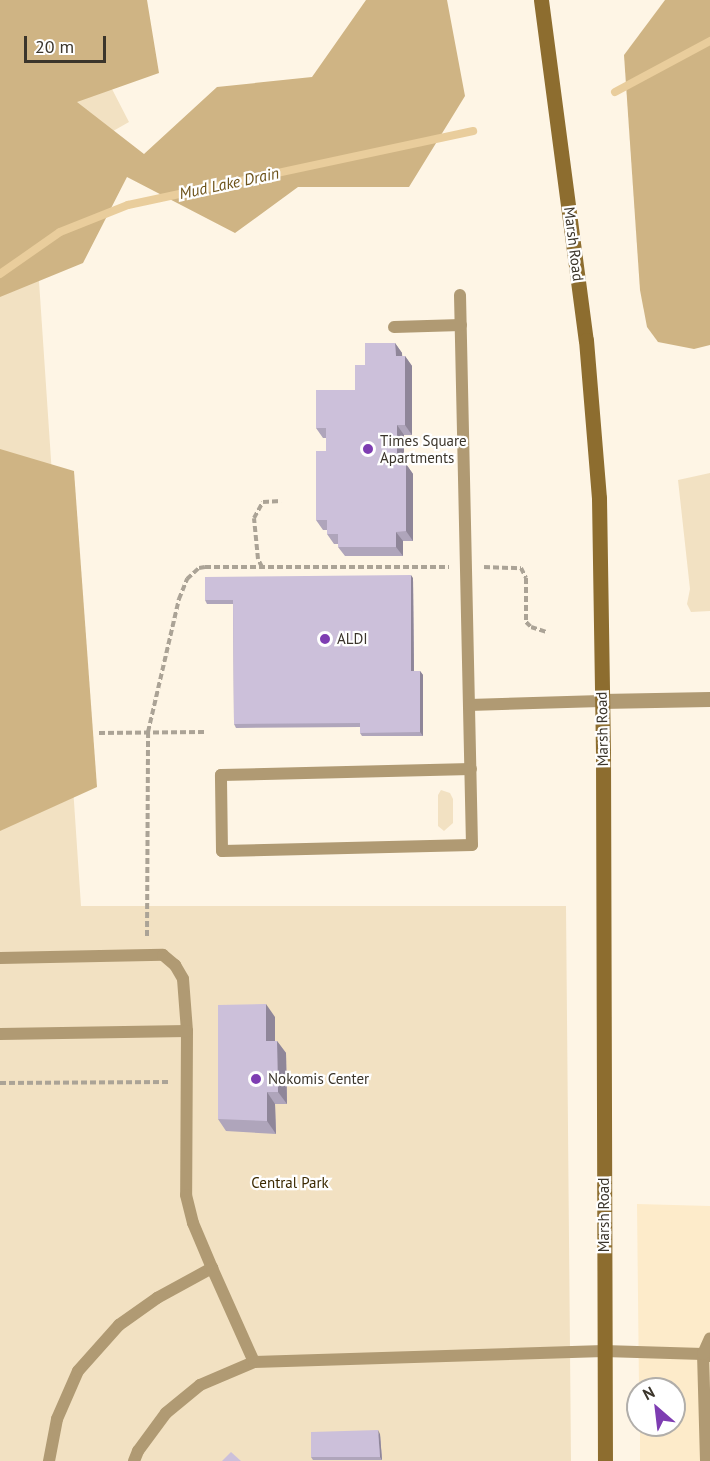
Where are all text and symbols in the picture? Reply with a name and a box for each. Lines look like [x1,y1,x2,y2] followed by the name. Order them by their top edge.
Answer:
[27,24,110,62] scale bar
[35,35,74,58] text: 20 m
[177,163,281,203] water label: Mud Lake Drain
[561,206,587,282] street label: Marsh Road
[380,431,467,466] place label: Times Square Apartments
[361,442,375,456] marker: Times Square Apartments
[337,630,368,648] place label: ALDI
[318,632,332,646] marker: ALDI
[592,692,612,766] street label: Marsh Road
[268,1070,369,1088] place label: Nokomis Center
[249,1072,263,1086] marker: Nokomis Center
[251,1174,329,1192] park label: Central Park
[595,1178,613,1252] street label: Marsh Road
[626,1377,686,1437] north arrow
[639,1382,658,1404] text: N

